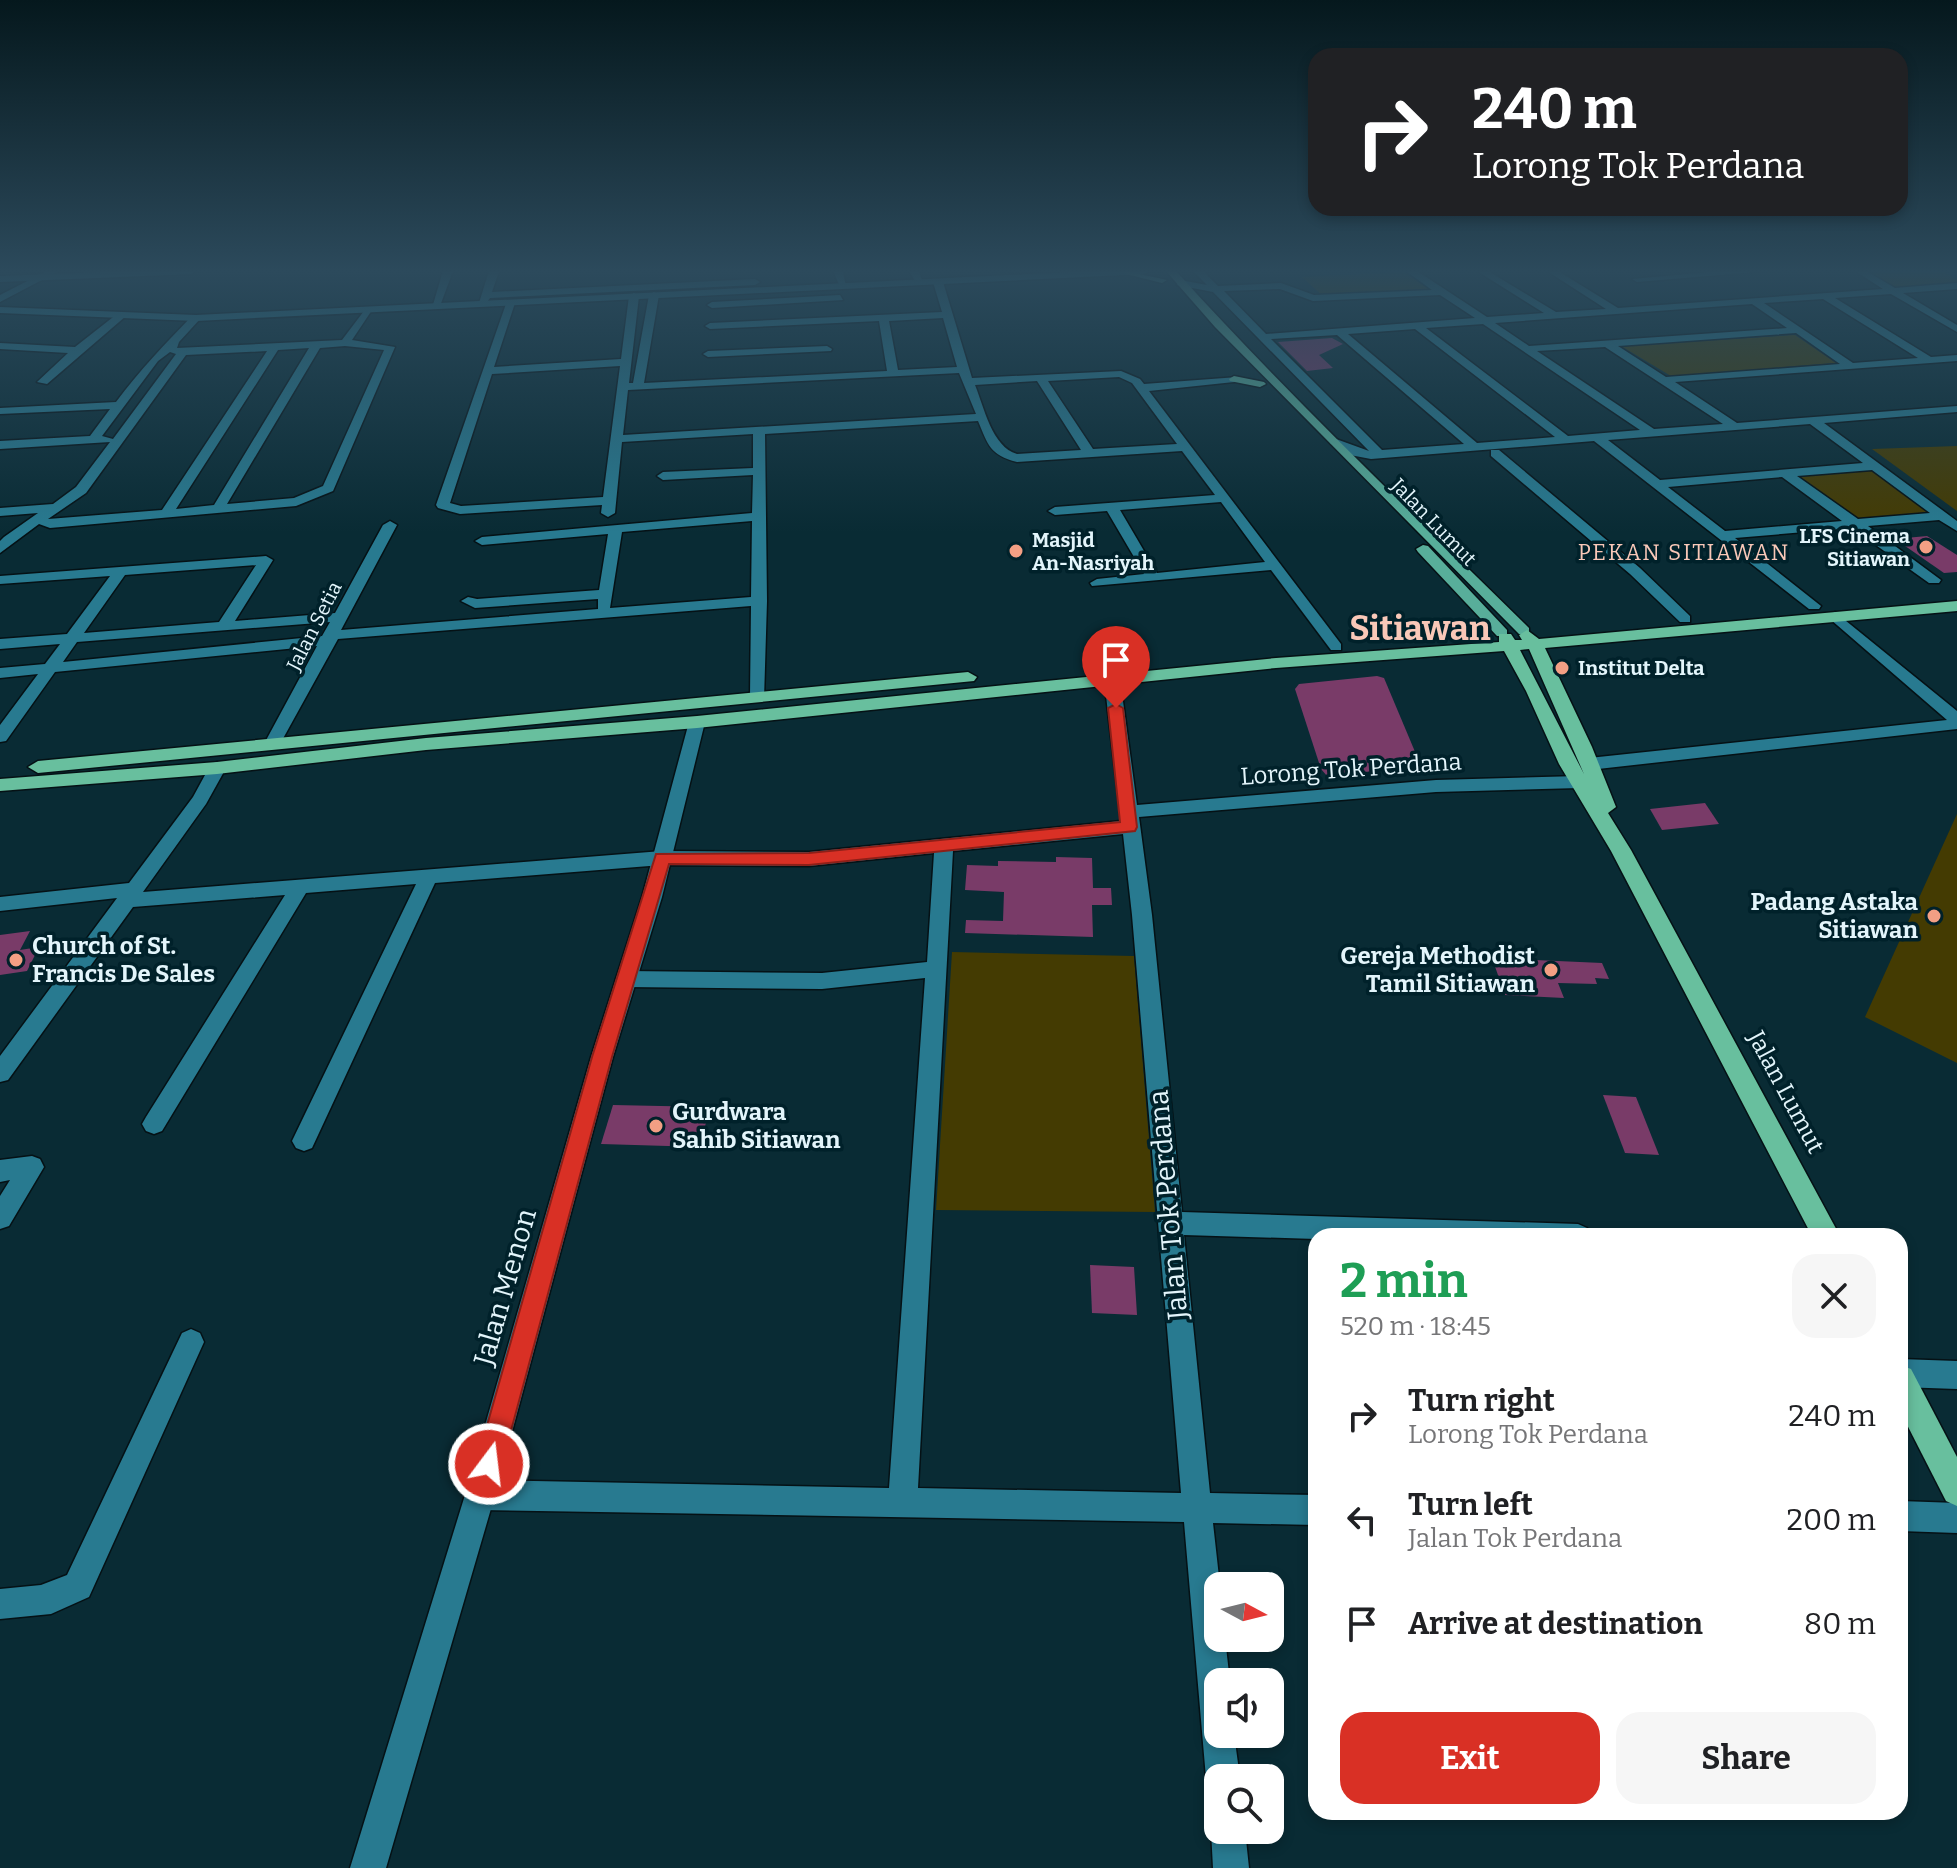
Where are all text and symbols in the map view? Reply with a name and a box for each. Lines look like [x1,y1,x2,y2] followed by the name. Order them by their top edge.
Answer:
[1472,76,1637,143] text: 240 m
[1340,80,1444,184] icon: right
[1472,144,1804,188] text: Lorong Tok Perdana
[1386,473,1482,571] street label: Jalan Lumut
[1799,524,1910,571] place label: LFS Cinema Sitiawan
[1032,528,1154,575] place label: Masjid An-Nasriyah
[1917,538,1935,556] marker: LFS Cinema Sitiawan
[1578,539,1790,566] district label: PEKAN SITIAWAN
[1007,542,1025,560] marker: Masjid An-Nasriyah
[281,577,347,675] street label: Jalan Setia
[1349,608,1491,649] district label: Sitiawan
[1082,626,1150,708] pin
[1094,638,1138,682] icon: arrive
[1578,656,1705,680] place label: Institut Delta
[1553,659,1571,677] marker: Institut Delta
[1240,747,1462,791] street label: Lorong Tok Perdana
[1750,888,1919,944] place label: Padang Astaka Sitiawan
[1925,907,1943,925] marker: Padang Astaka Sitiawan
[32,932,215,988] place label: Church of St. Francis De Sales
[1340,942,1536,998] place label: Gereja Methodist Tamil Sitiawan
[7,951,25,969] marker: Church of St. Francis De Sales
[1542,961,1560,979] marker: Gereja Methodist Tamil Sitiawan
[1742,1025,1830,1158] street label: Jalan Lumut
[1142,1089,1195,1322] street label: Jalan Tok Perdana
[672,1098,841,1154] place label: Gurdwara Sahib Sitiawan
[647,1117,665,1135] marker: Gurdwara Sahib Sitiawan
[467,1204,543,1370] street label: Jalan Menon
[1340,1252,1468,1310] text: 2 min
[1792,1254,1876,1338] button: close
[1340,1311,1491,1342] text: 520 m · 18:45
[1408,1383,1555,1419] text: Turn right
[1340,1394,1384,1438] icon: right
[1788,1398,1876,1434] text: 240 m
[1408,1419,1648,1450] text: Lorong Tok Perdana
[447,1422,531,1506] position arrow
[1408,1487,1533,1523] text: Turn left
[1340,1498,1384,1542] icon: left
[1787,1502,1876,1538] text: 200 m
[1408,1523,1622,1554] text: Jalan Tok Perdana
[1204,1572,1284,1652] north arrow
[1204,1572,1284,1844] map controls
[1340,1602,1384,1646] icon: arrive
[1408,1606,1703,1642] text: Arrive at destination
[1804,1606,1876,1642] text: 80 m
[1204,1668,1284,1748] button: sound
[1340,1712,1600,1804] button: Exit
[1616,1712,1876,1804] button: Share
[1204,1764,1284,1844] button: search

